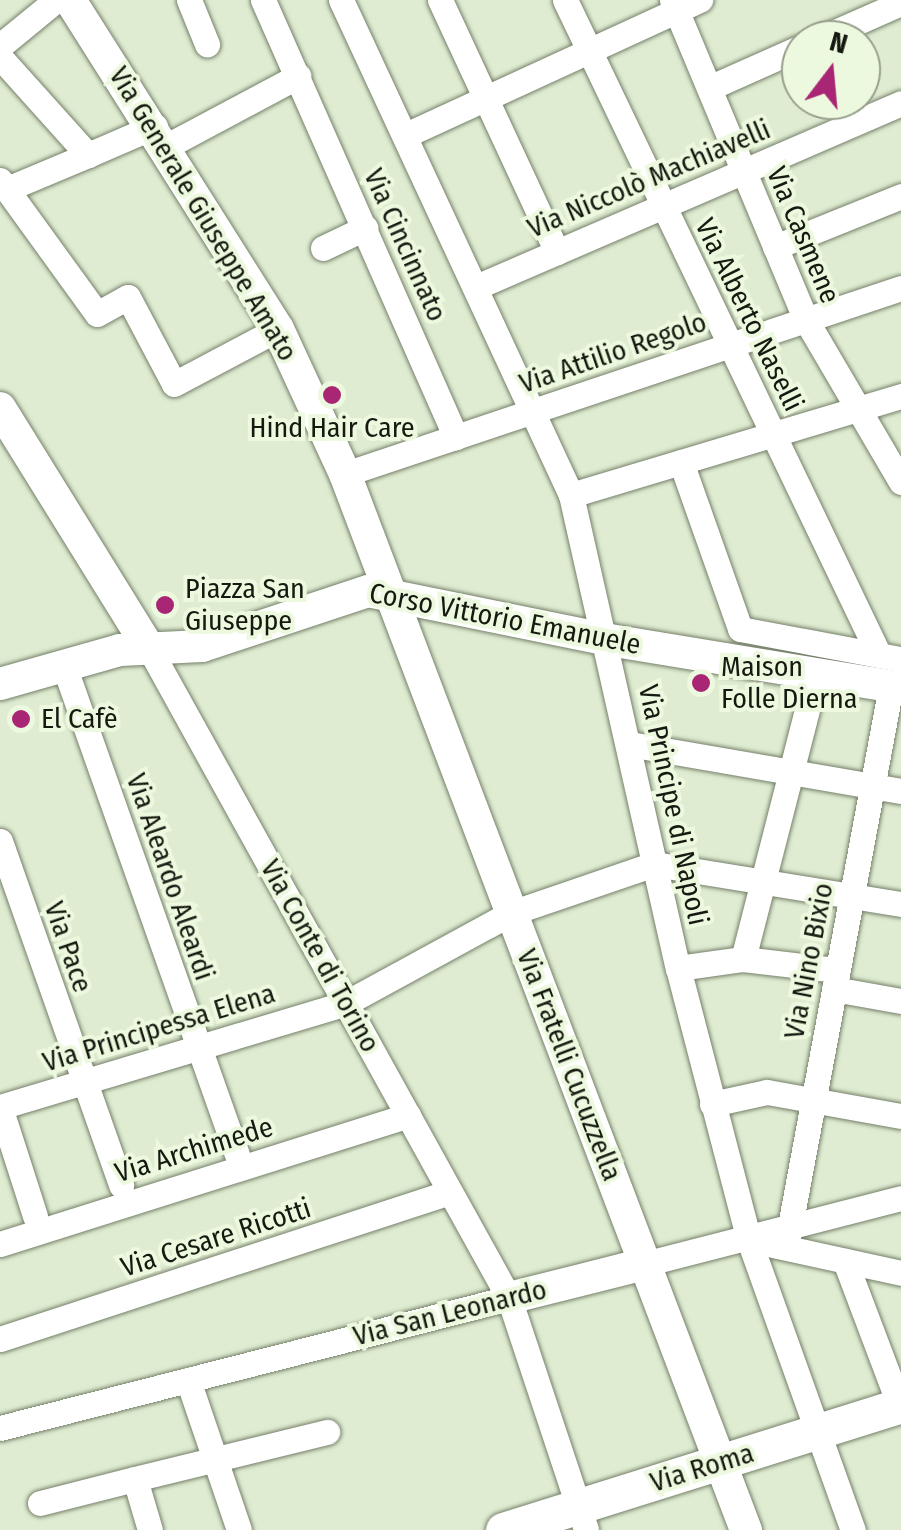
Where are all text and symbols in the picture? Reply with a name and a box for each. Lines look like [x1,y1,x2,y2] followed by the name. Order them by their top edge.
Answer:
[781,20,881,120] north arrow
[826,24,851,61] text: N
[102,61,304,367] street label: Via Generale Giuseppe Amato
[522,113,776,245] street label: Via Niccolò Machiavelli
[759,162,847,308] street label: Via Casmene
[356,164,454,326] street label: Via Cincinnato
[688,213,810,417] street label: Via Alberto Naselli
[515,305,711,401] street label: Via Attilio Regolo
[321,384,343,406] marker: Hind Hair Care
[250,411,414,445] place label: Hind Hair Care
[185,572,305,638] place label: Piazza San Giuseppe
[367,576,643,662] street label: Corso Vittorio Emanuele
[154,594,176,616] marker: Piazza San Giuseppe
[721,650,857,716] place label: Maison Folle Dierna
[690,672,712,694] marker: Maison Folle Dierna
[631,682,715,928] street label: Via Principe di Napoli
[41,702,118,736] place label: El Cafè
[10,708,32,730] marker: El Cafè
[119,769,221,985] street label: Via Aleardo Aleardi
[253,854,387,1058] street label: Via Conte di Torino
[777,880,841,1042] street label: Via Nino Bixio
[37,897,99,997] street label: Via Pace
[509,944,629,1186] street label: Via Fratelli Cucuzzella
[39,977,279,1079] street label: Via Principessa Elena
[111,1110,277,1190] street label: Via Archimede
[117,1191,315,1285] street label: Via Cesare Ricotti
[350,1273,550,1353] street label: Via San Leonardo
[646,1436,758,1500] street label: Via Roma

